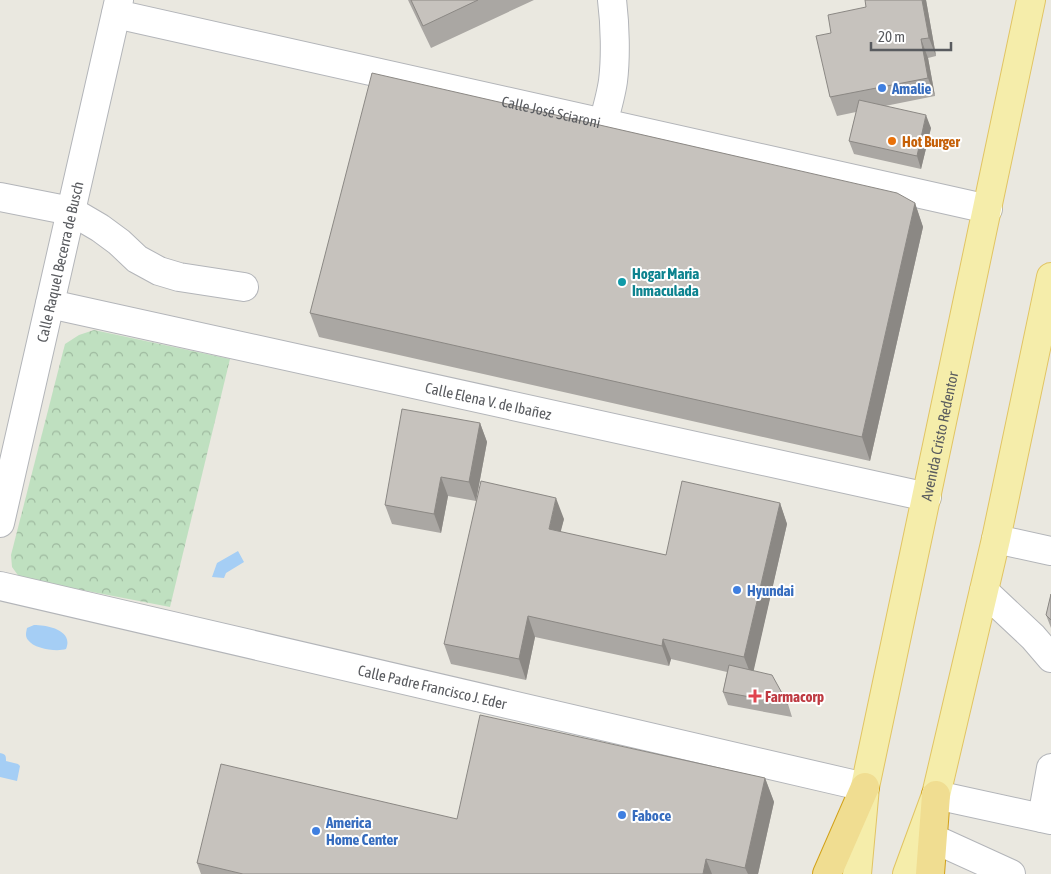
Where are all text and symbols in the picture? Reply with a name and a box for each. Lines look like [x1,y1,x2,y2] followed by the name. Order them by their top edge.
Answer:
[871,20,951,52] scale bar
[878,28,905,45] text: 20 m
[891,80,932,97] place label: Amalie
[876,82,888,94] marker: Amalie
[500,92,602,131] street label: Calle José Sciaroni
[902,133,960,150] place label: Hot Burger
[886,135,898,147] marker: Hot Burger
[33,180,86,344] street label: Calle Raquel Becerra de Busch
[632,265,699,299] place label: Hogar Maria Inmaculada
[616,276,628,288] marker: Hogar Maria Inmaculada
[917,369,961,502] street label: Avenida Cristo Redentor
[424,378,554,423] street label: Calle Elena V. de Ibañez
[747,582,794,599] place label: Hyundai
[731,584,743,596] marker: Hyundai
[356,661,509,712] street label: Calle Padre Francisco J. Eder
[765,688,824,705] place label: Farmacorp
[749,690,761,702] marker: Farmacorp
[632,807,671,824] place label: Faboce
[616,809,628,821] marker: Faboce
[325,814,398,848] place label: America Home Center
[310,825,322,837] marker: America Home Center

